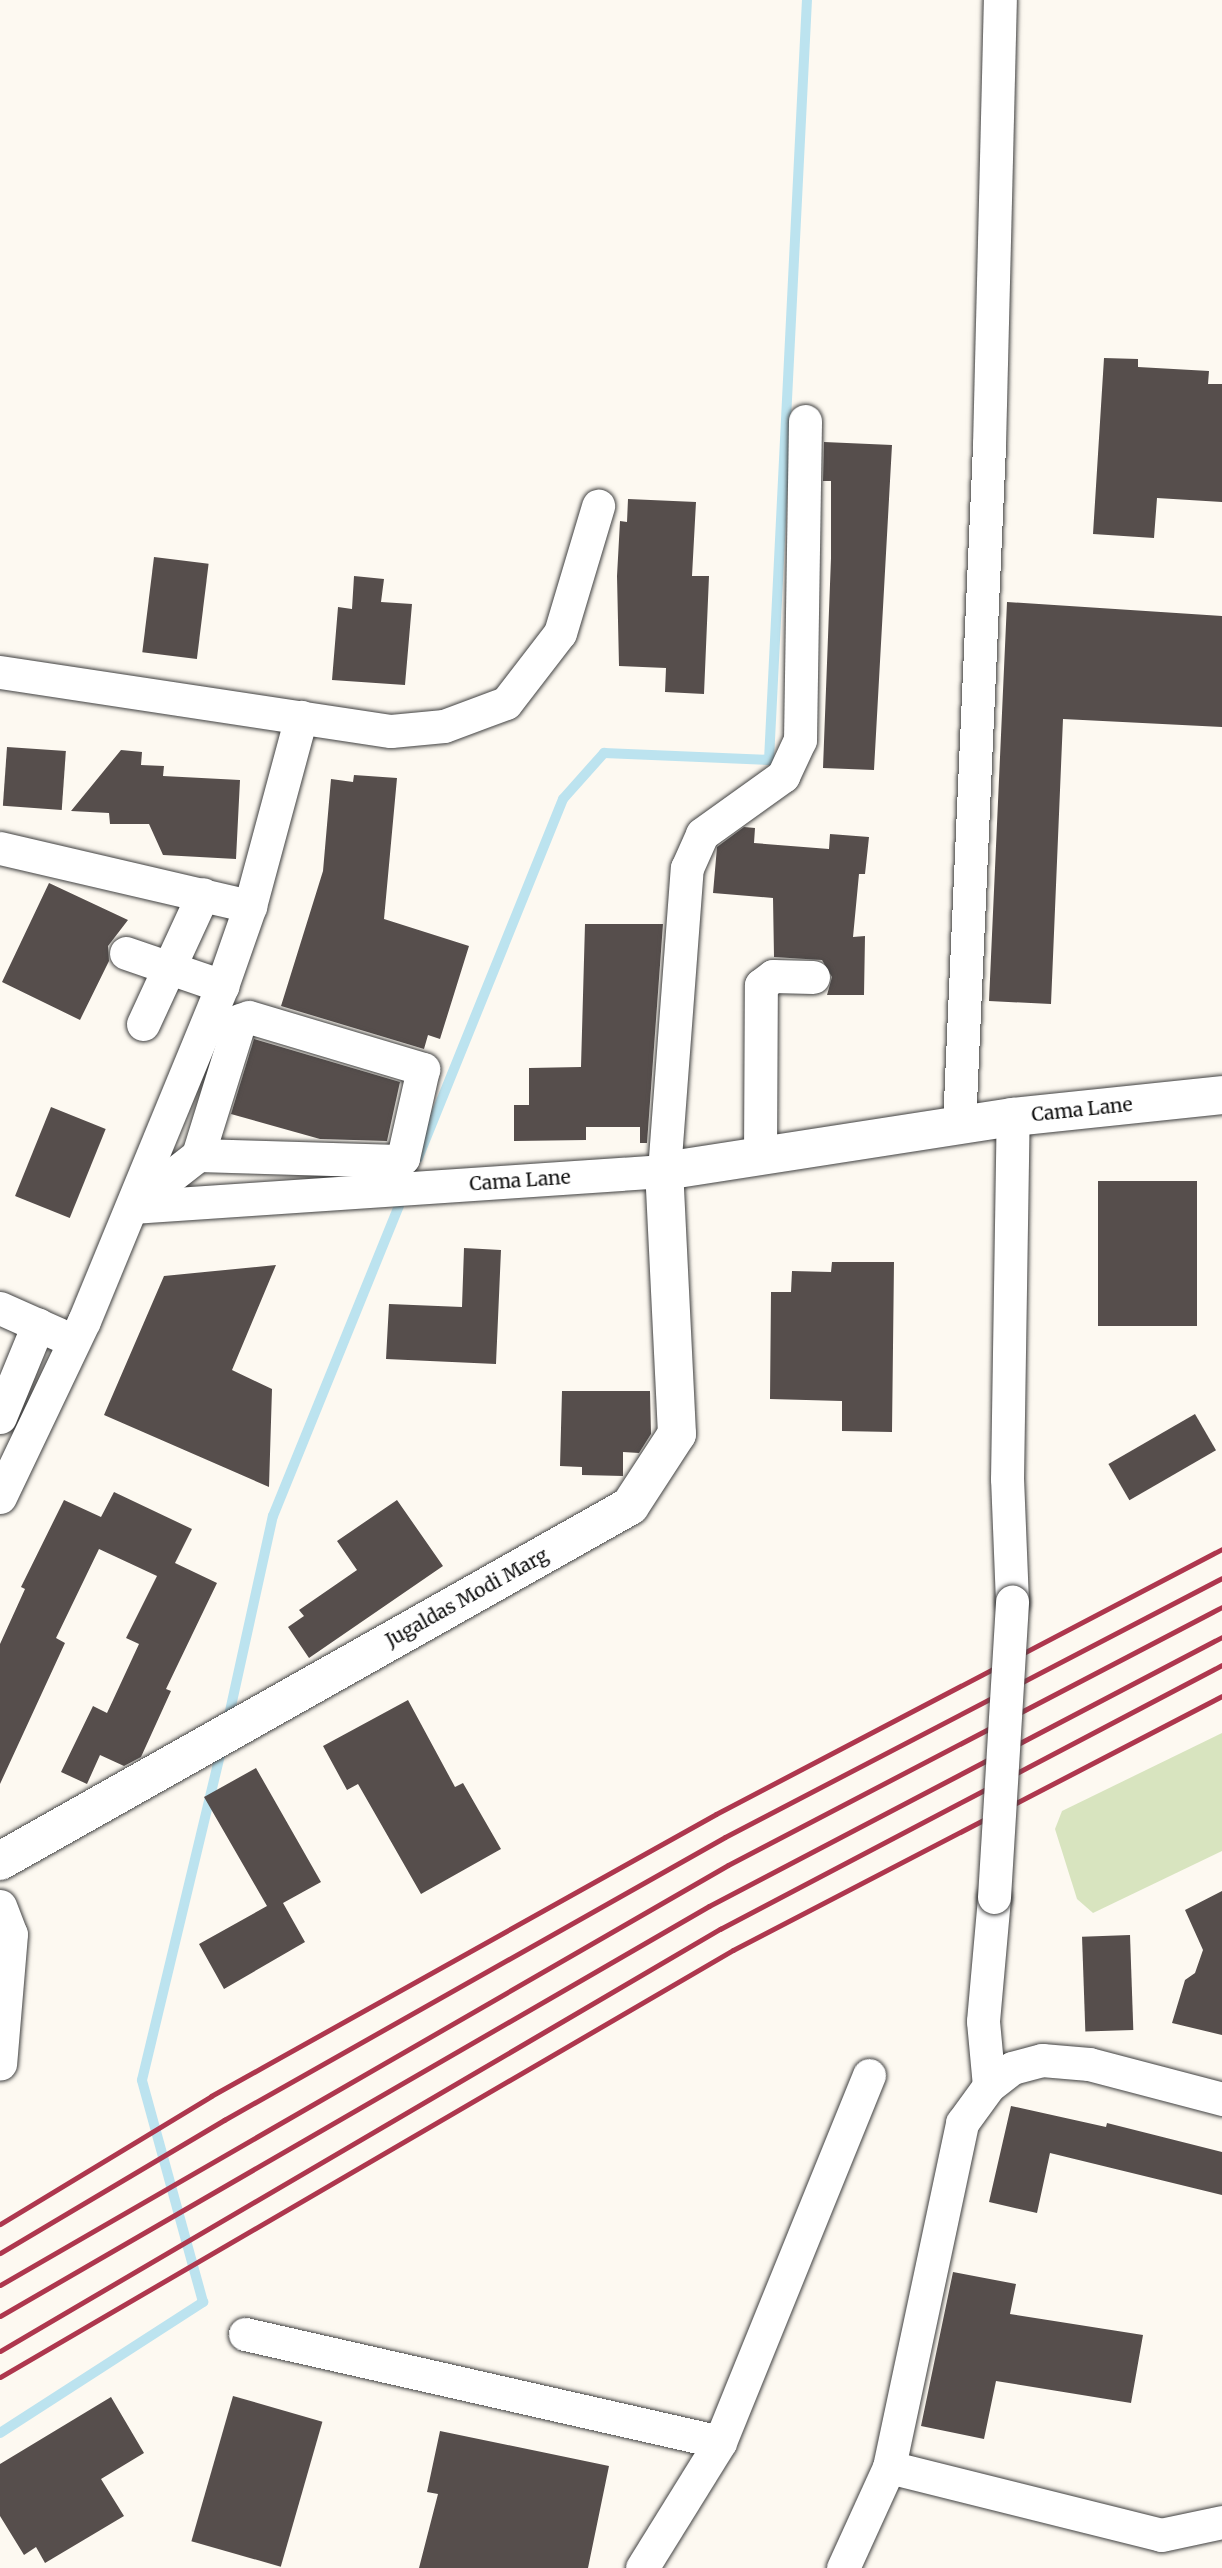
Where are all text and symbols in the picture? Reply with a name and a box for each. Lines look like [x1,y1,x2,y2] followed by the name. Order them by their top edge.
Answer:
[1030,1093,1134,1127] street label: Cama Lane
[469,1166,571,1196] street label: Cama Lane
[382,1544,552,1652] street label: Jugaldas Modi Marg

